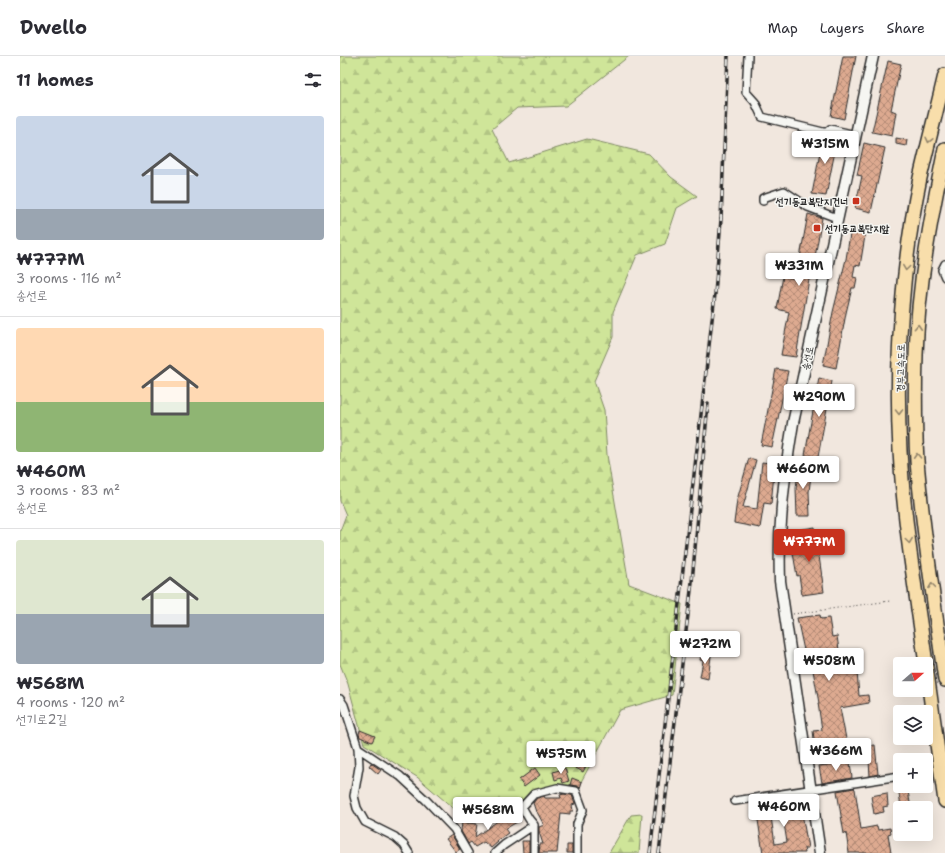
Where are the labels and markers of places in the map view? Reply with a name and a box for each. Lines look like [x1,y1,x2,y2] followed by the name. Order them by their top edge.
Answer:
[797,131,853,165] pin: ₩315M
[776,195,848,208] place label: 선기동교복단지건너
[851,196,861,206] marker: 선기동교복단지건너
[825,222,890,235] place label: 선기동교복단지앞
[812,223,822,233] marker: 선기동교복단지앞
[771,253,827,287] pin: ₩331M
[791,384,847,418] pin: ₩290M
[775,456,831,490] pin: ₩660M
[781,529,837,563] pin: ₩777M
[677,631,733,665] pin: ₩272M
[801,648,857,682] pin: ₩508M
[808,738,864,772] pin: ₩366M
[533,741,589,775] pin: ₩575M
[756,794,812,828] pin: ₩460M
[460,797,516,831] pin: ₩568M

